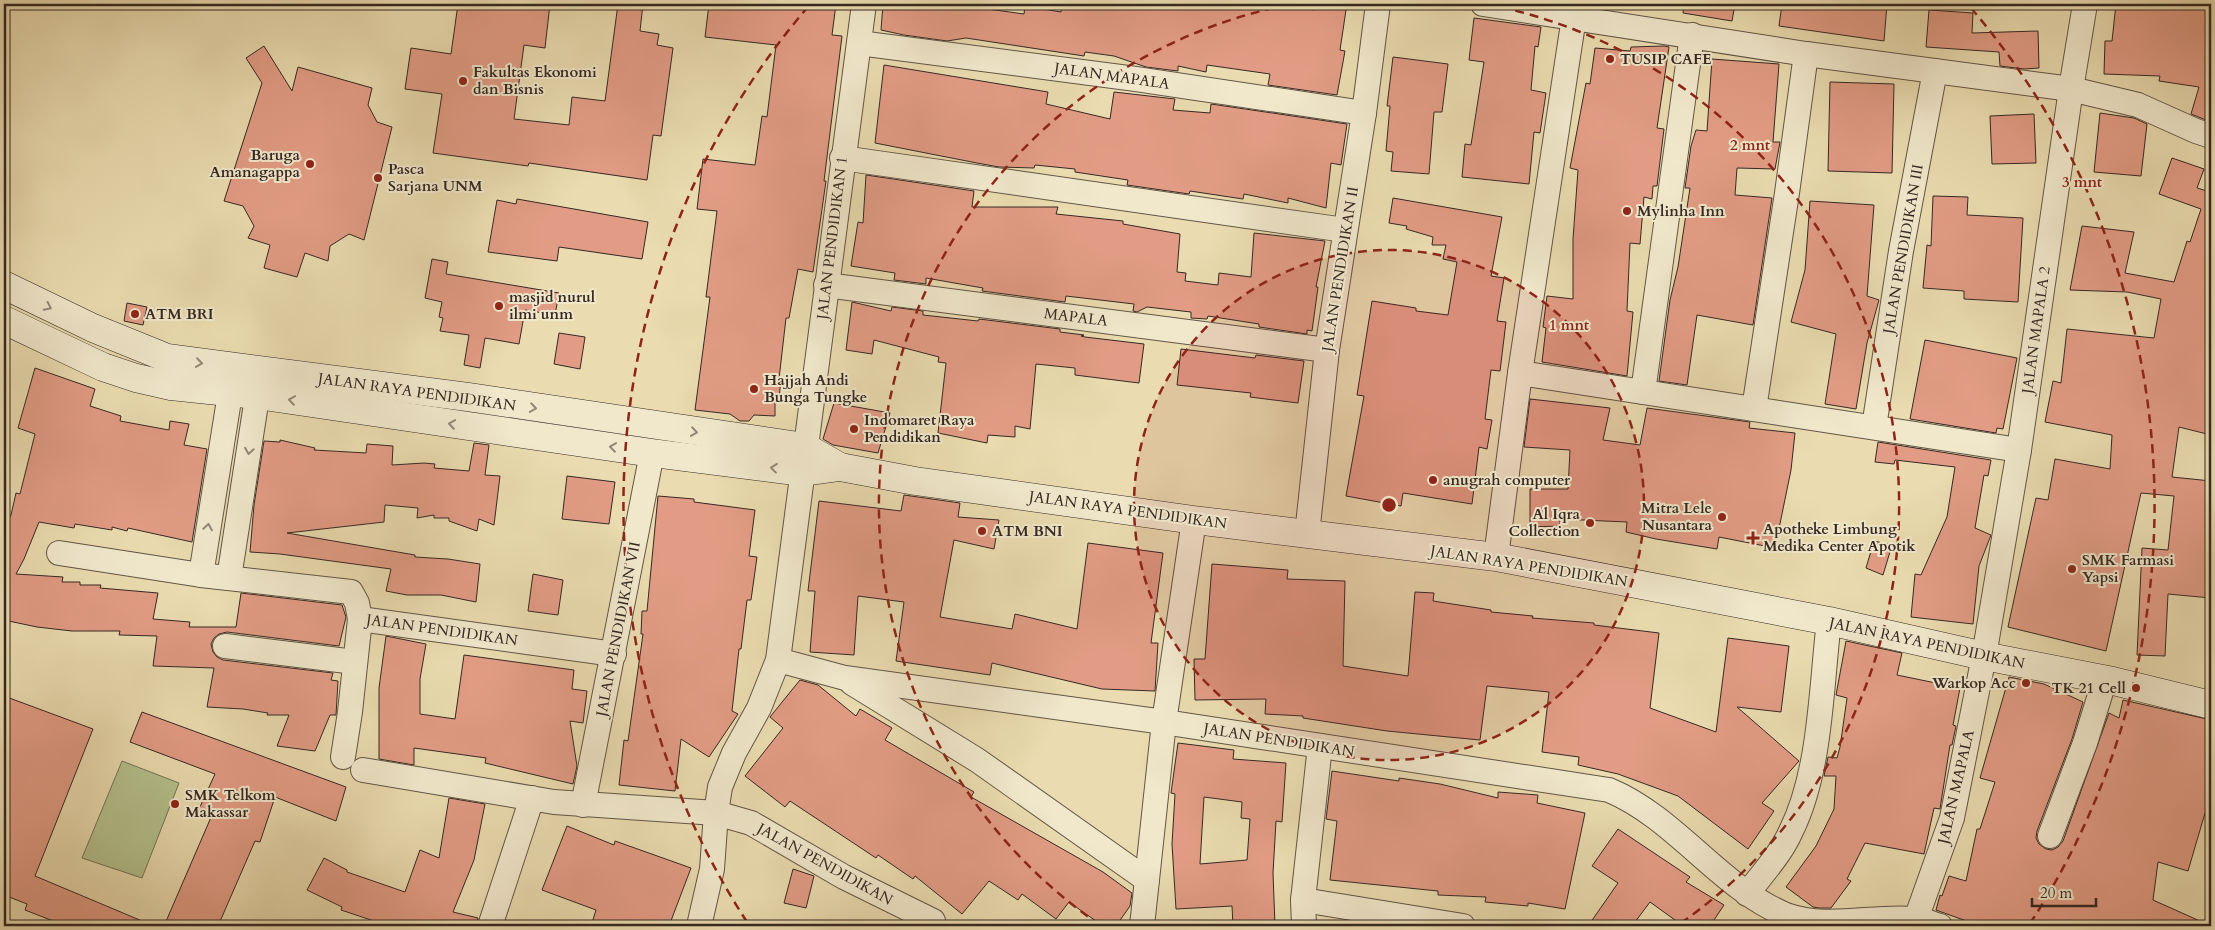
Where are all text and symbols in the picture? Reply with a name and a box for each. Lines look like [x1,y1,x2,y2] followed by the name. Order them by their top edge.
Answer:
[1620,49,1712,69] place label: TUSIP CAFE
[1604,53,1616,65] marker: TUSIP CAFE
[1051,58,1171,94] street label: JALAN MAPALA
[473,62,597,99] place label: Fakultas Ekonomi dan Bisnis
[457,75,469,87] marker: Fakultas Ekonomi dan Bisnis
[1730,135,1771,155] text: 2 mnt
[209,145,301,182] place label: Baruga Amanagappa
[812,155,852,323] street label: JALAN PENDIDIKAN 1
[304,158,316,170] marker: Baruga Amanagappa
[388,159,483,196] place label: Pasca Sarjana UNM
[1878,163,1928,337] street label: JALAN PENDIDIKAN III
[372,172,384,184] marker: Pasca Sarjana UNM
[2062,172,2103,192] text: 3 mnt
[1317,185,1363,355] street label: JALAN PENDIDIKAN II
[1637,201,1725,221] place label: Mylinha Inn
[1621,205,1633,217] marker: Mylinha Inn
[2017,265,2055,397] street label: JALAN MAPALA 2
[509,287,596,324] place label: masjid nurul ilmi unm
[42,300,51,310] one-way arrow
[493,300,505,312] marker: masjid nurul ilmi unm
[1043,303,1109,331] street label: MAPALA
[145,304,214,324] place label: ATM BRI
[129,308,141,320] marker: ATM BRI
[1549,315,1590,335] text: 1 mnt
[195,357,203,367] one-way arrow
[315,368,517,416] street label: JALAN RAYA PENDIDIKAN
[764,370,867,407] place label: Hajjah Andi Bunga Tungke
[748,383,760,395] marker: Hajjah Andi Bunga Tungke
[287,396,296,406] one-way arrow
[529,402,538,412] one-way arrow
[864,410,975,447] place label: Indomaret Raya Pendidikan
[448,419,457,429] one-way arrow
[848,423,860,435] marker: Indomaret Raya Pendidikan
[690,426,698,437] one-way arrow
[609,442,617,453] one-way arrow
[244,447,254,456] one-way arrow
[770,463,778,474] one-way arrow
[1443,470,1571,490] place label: anugrah computer
[1427,474,1439,486] marker: anugrah computer
[1026,486,1228,534] street label: JALAN RAYA PENDIDIKAN
[1380,496,1398,514] centre of rings
[1641,498,1713,535] place label: Mitra Lele Nusantara
[1508,504,1581,541] place label: Al Iqra Collection
[1716,511,1728,523] marker: Mitra Lele Nusantara
[1584,517,1596,529] marker: Al Iqra Collection
[1763,519,1916,556] place label: Apotheke Limbung Medika Center Apotik
[992,521,1063,541] place label: ATM BNI
[203,523,213,532] one-way arrow
[976,525,988,537] marker: ATM BNI
[1747,532,1759,544] marker: Apotheke Limbung Medika Center Apotik
[591,540,645,720] street label: JALAN PENDIDIKAN VII
[1427,540,1629,592] street label: JALAN RAYA PENDIDIKAN
[2082,550,2174,587] place label: SMK Farmasi Yapsi
[2066,563,2078,575] marker: SMK Farmasi Yapsi
[363,609,519,651] street label: JALAN PENDIDIKAN
[1825,612,2027,674] street label: JALAN RAYA PENDIDIKAN
[1931,673,2016,693] place label: Warkop Acc
[2020,677,2032,689] marker: Warkop Acc
[2052,678,2127,698] place label: TK 21 Cell
[2130,682,2142,694] marker: TK 21 Cell
[1200,718,1356,762] street label: JALAN PENDIDIKAN
[1933,728,1979,848] street label: JALAN MAPALA
[185,785,276,822] place label: SMK Telkom Makassar
[169,798,181,810] marker: SMK Telkom Makassar
[752,817,897,910] street label: JALAN PENDIDIKAN
[2032,875,2096,907] scale bar
[2040,883,2072,903] text: 20 m

